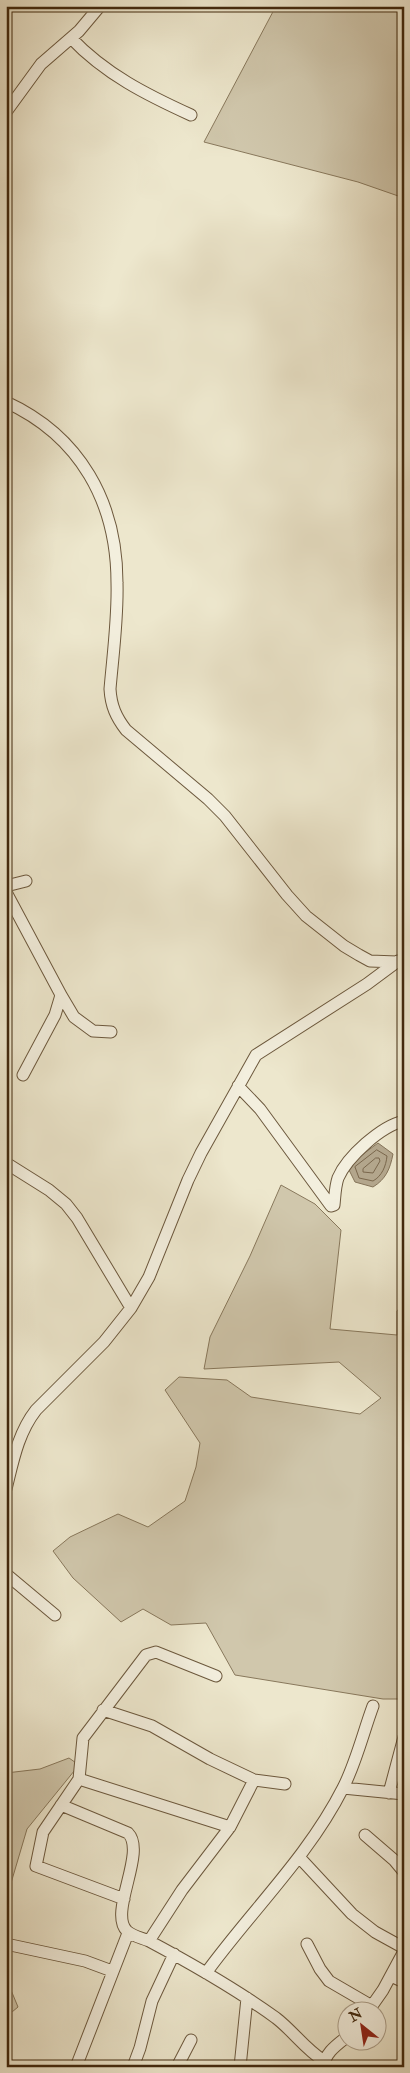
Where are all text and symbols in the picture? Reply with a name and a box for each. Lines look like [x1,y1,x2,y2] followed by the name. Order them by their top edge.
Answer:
[338,2000,388,2050] north arrow
[345,2004,366,2026] text: N

